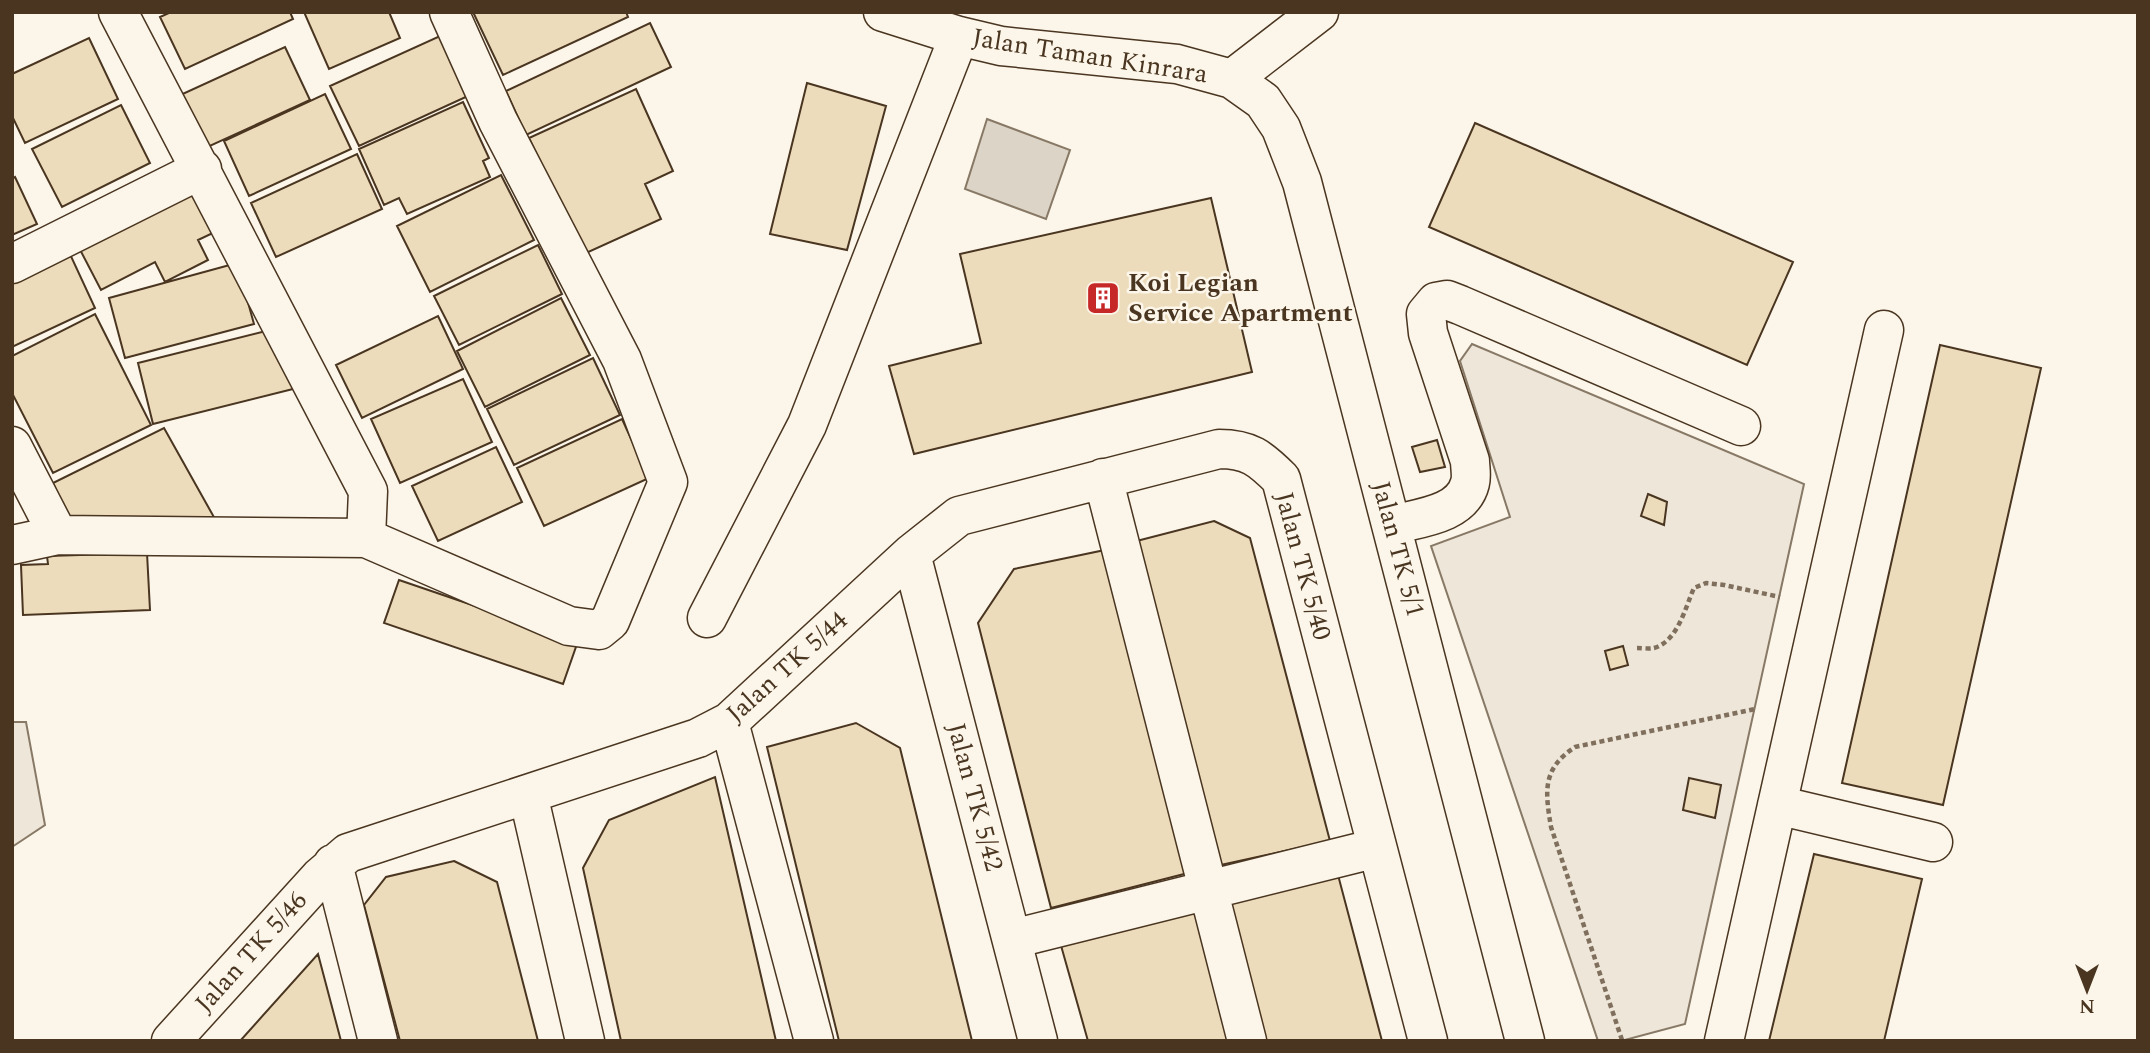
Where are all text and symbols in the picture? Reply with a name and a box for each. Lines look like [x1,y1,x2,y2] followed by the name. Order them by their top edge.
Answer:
[969,18,1211,94] street label: Jalan Taman Kinrara
[1128,263,1353,333] place label: Koi Legian Service Apartment
[1084,279,1122,317] building icon: Koi Legian Service Apartment
[1361,477,1435,621] street label: Jalan TK 5/1
[1264,487,1342,645] street label: Jalan TK 5/40
[717,601,857,733] street label: Jalan TK 5/44
[936,718,1014,876] street label: Jalan TK 5/42
[185,882,317,1022] street label: Jalan TK 5/46
[2052,955,2122,1025] north arrow
[2079,991,2095,1020] text: N

